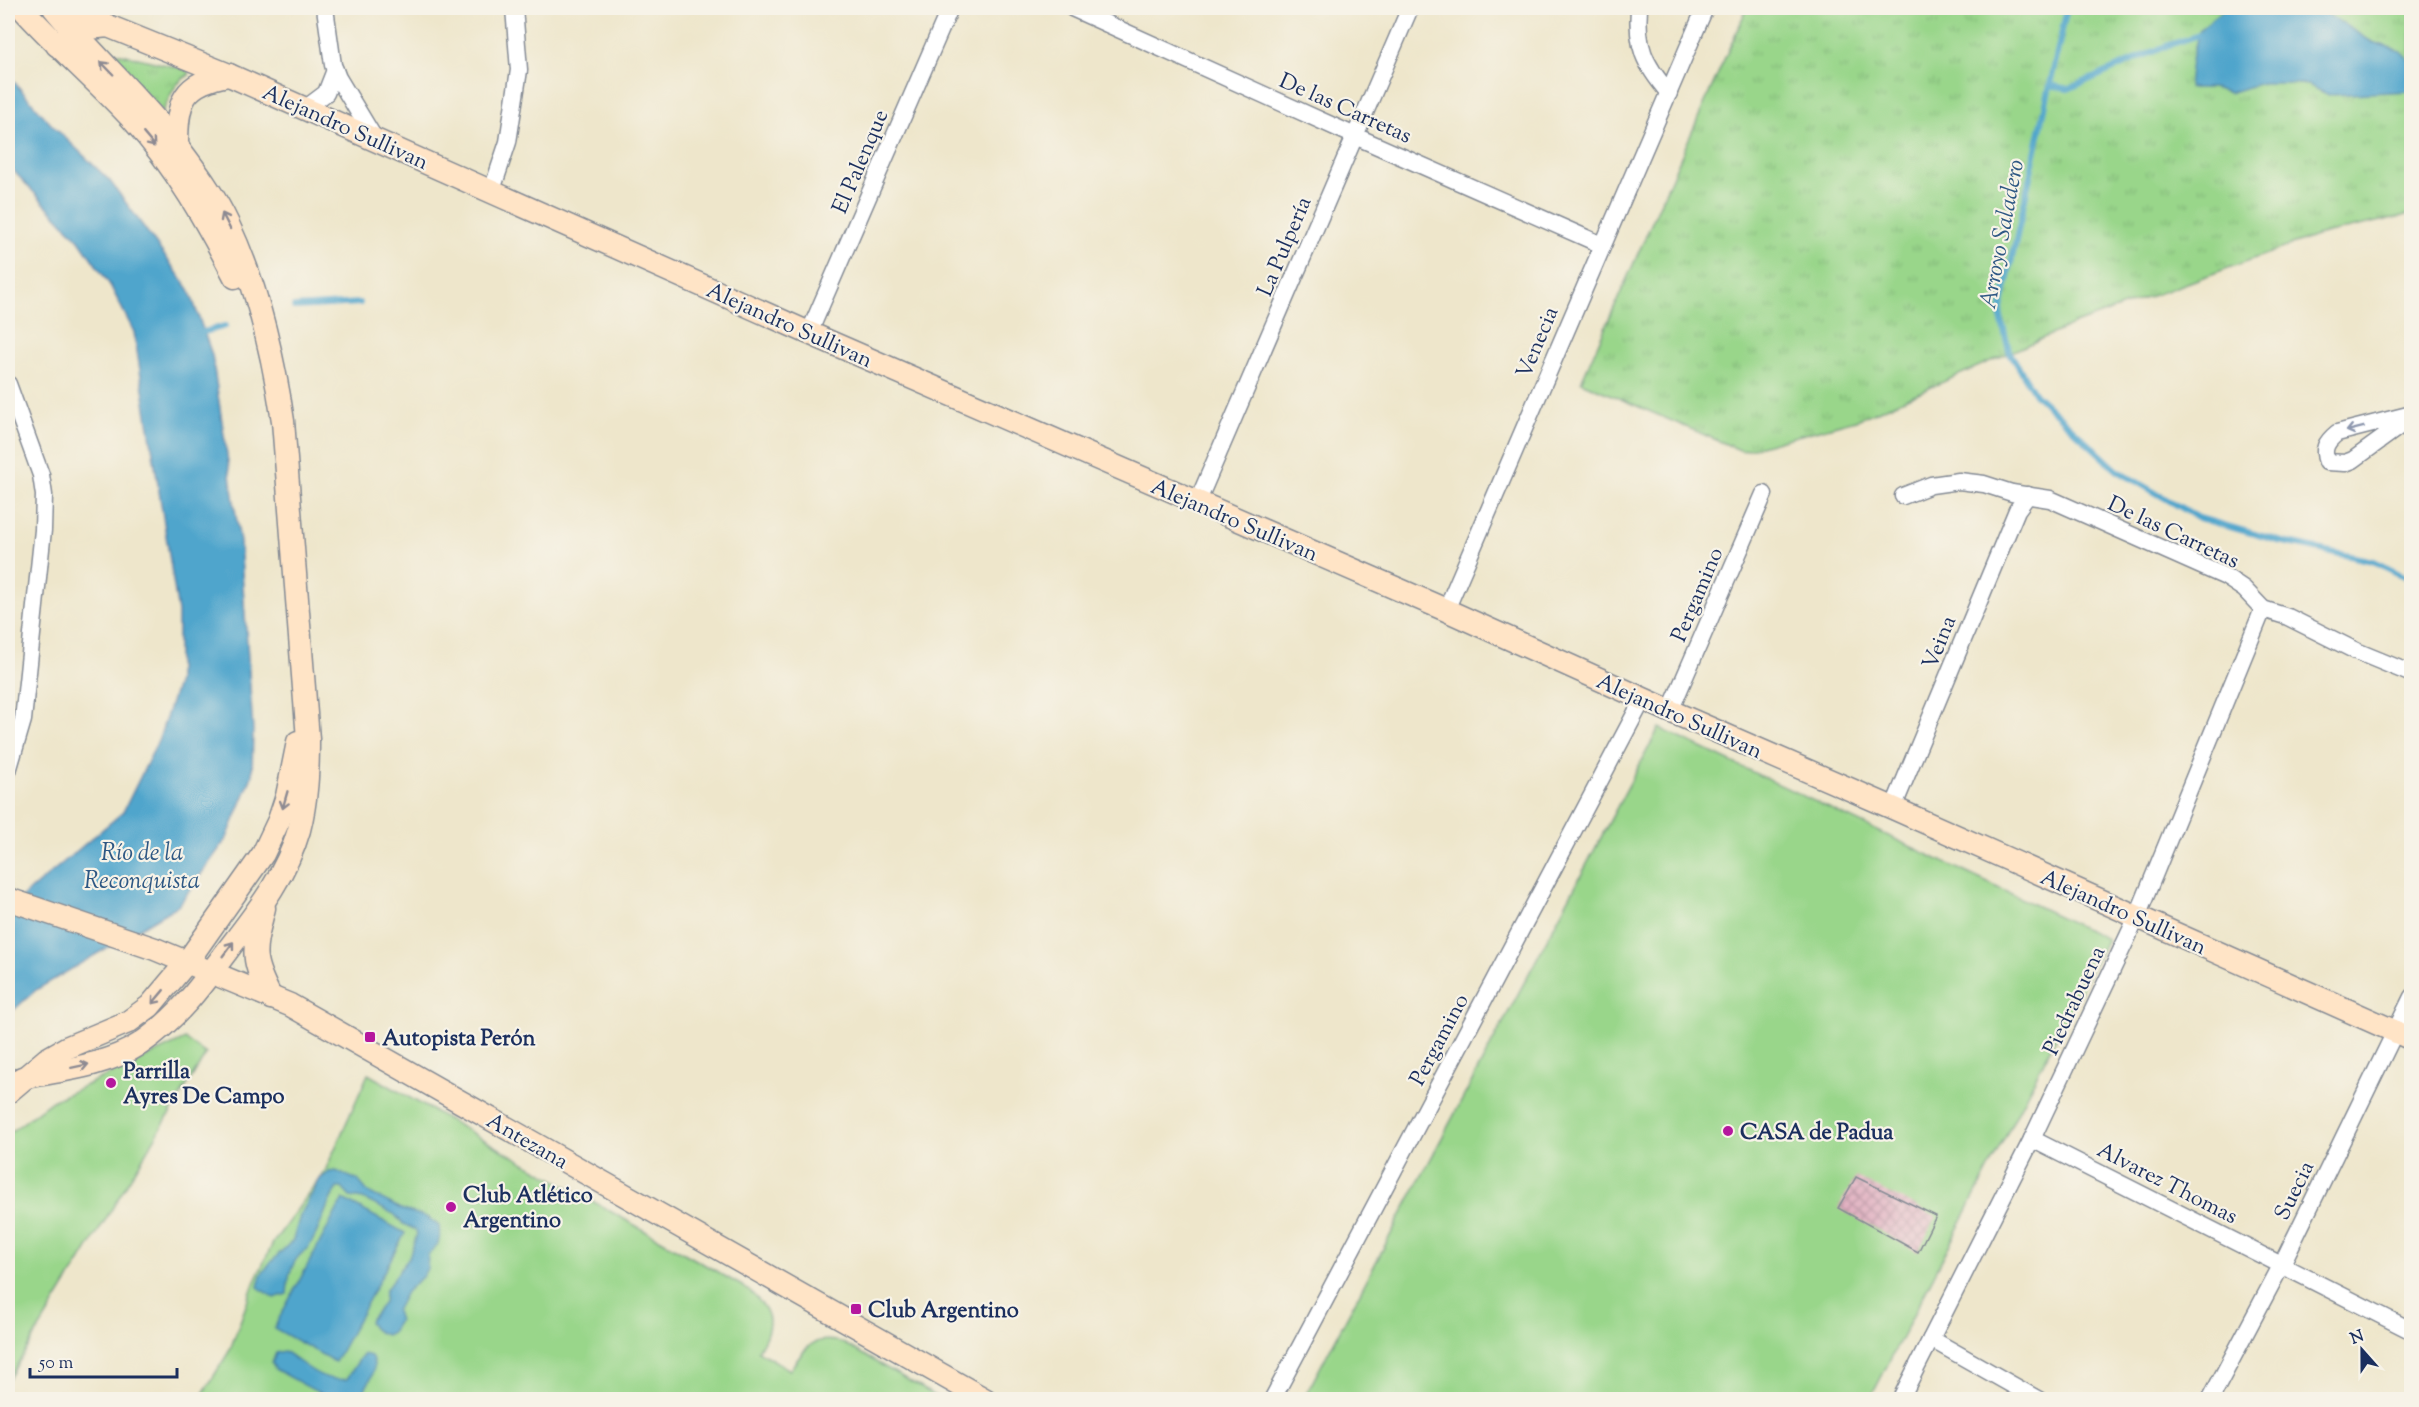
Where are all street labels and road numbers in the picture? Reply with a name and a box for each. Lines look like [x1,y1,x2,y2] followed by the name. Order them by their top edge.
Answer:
[1273,66,1416,153] street label: De las Carretas
[257,78,433,180] street label: Alejandro Sullivan
[825,105,898,219] street label: El Palenque
[1250,192,1321,302] street label: La Pulpería
[701,276,877,378] street label: Alejandro Sullivan
[1509,302,1568,384] street label: Venecia
[1145,472,1322,571] street label: Alejandro Sullivan
[2102,489,2244,578] street label: De las Carretas
[1664,543,1733,647] street label: Pergamino
[1916,612,1966,675] street label: Veina
[1591,667,1767,769] street label: Alejandro Sullivan
[2035,863,2211,965] street label: Alejandro Sullivan
[2036,941,2115,1061] street label: Piedrabuena
[1403,989,1478,1092] street label: Pergamino
[480,1106,573,1179] street label: Antezana
[2091,1136,2242,1234] street label: Alvarez Thomas
[2268,1156,2324,1226] street label: Suecia

